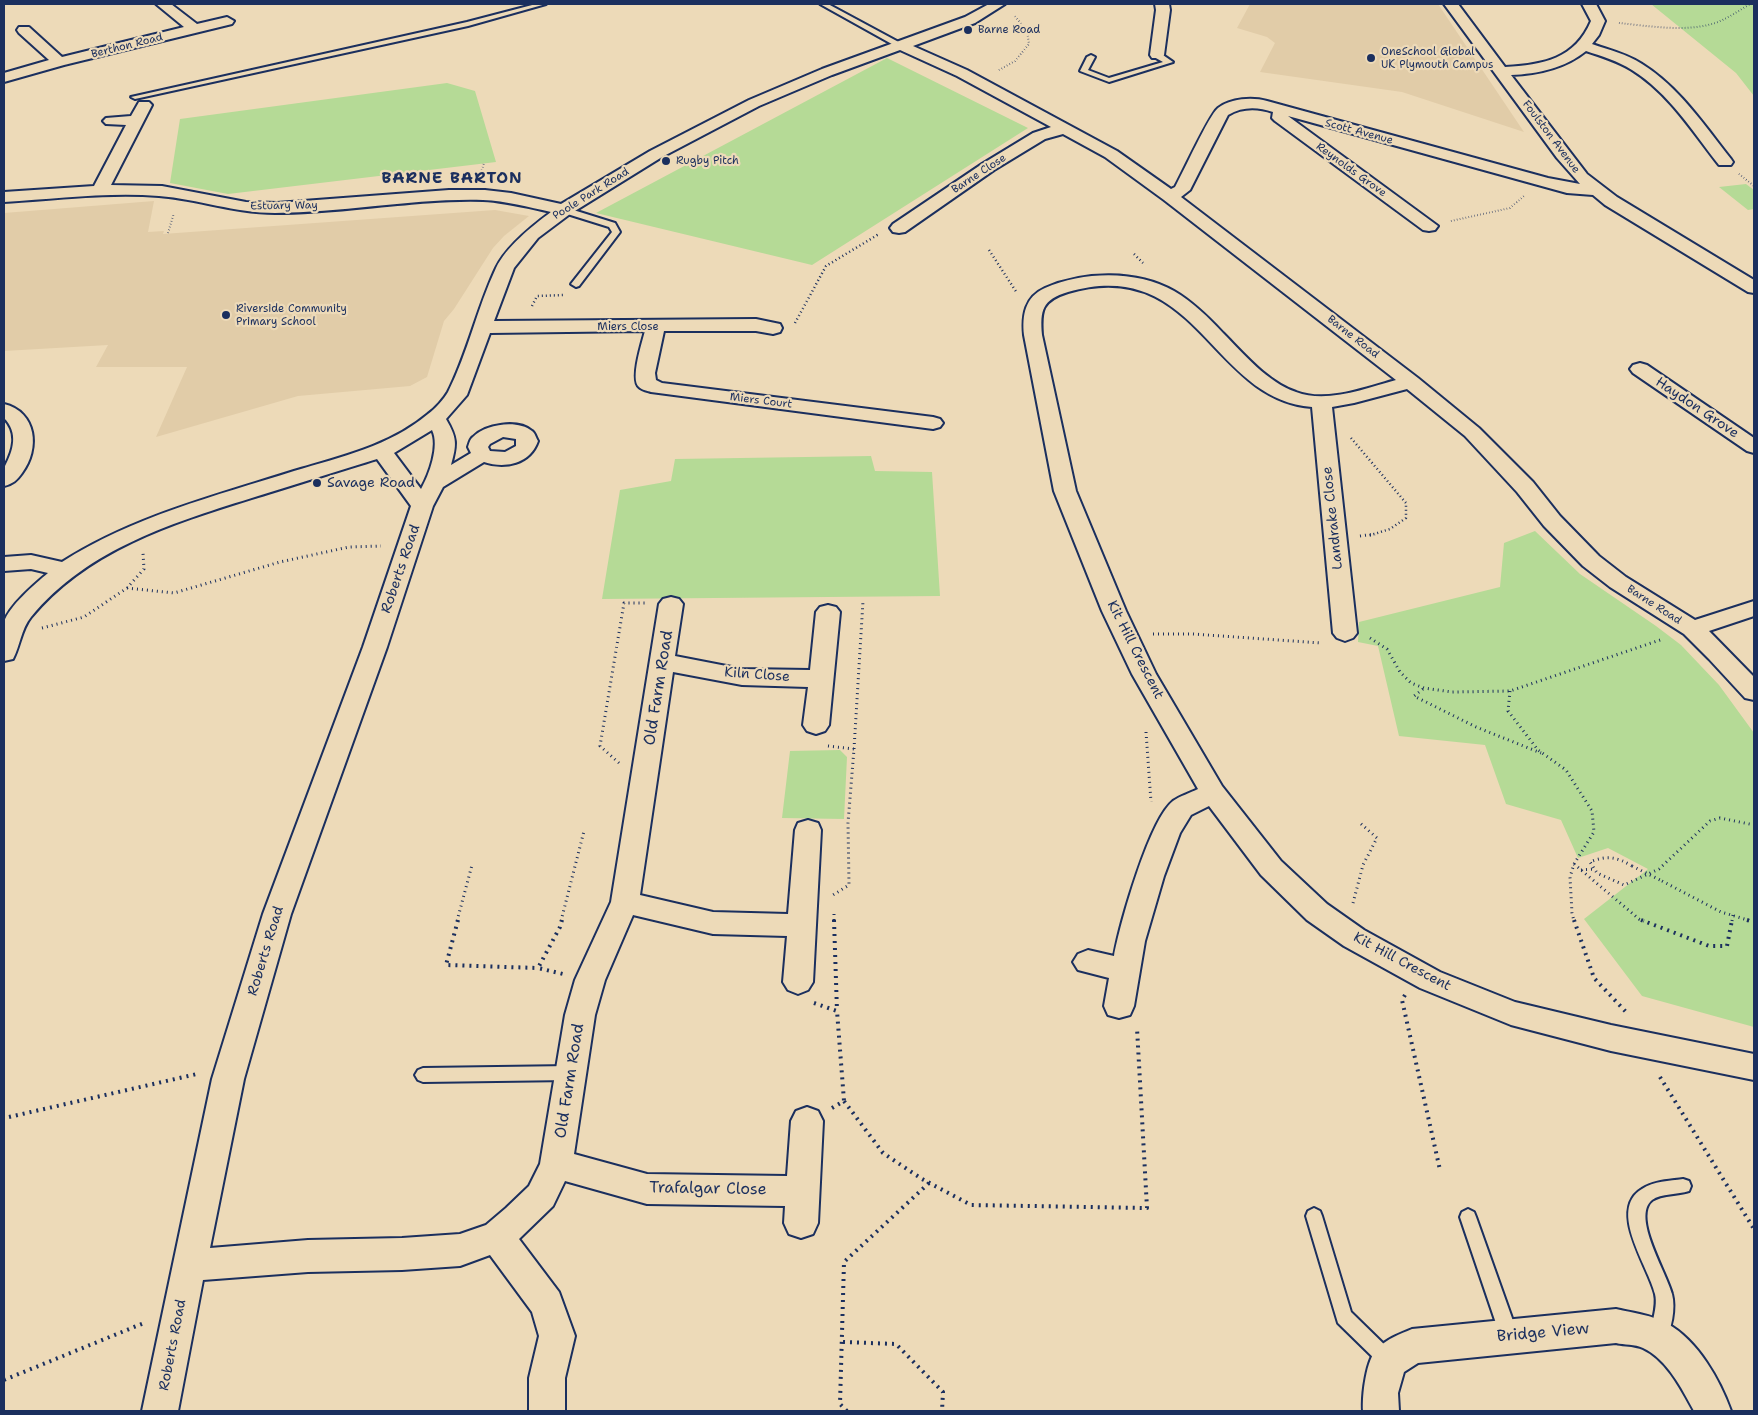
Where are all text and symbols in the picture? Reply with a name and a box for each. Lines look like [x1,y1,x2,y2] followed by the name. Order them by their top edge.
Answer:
[978,23,1040,37] place label: Barne Road
[962,24,974,36] marker: Barne Road
[90,31,164,61] street label: Berthon Road
[1381,45,1493,71] place label: OneSchool Global UK Plymouth Campus
[1365,52,1377,64] marker: OneSchool Global UK Plymouth Campus
[1519,98,1583,176] street label: Foulston Avenue
[1324,117,1394,147] street label: Scott Avenue
[1313,140,1389,200] street label: Reynolds Grove
[949,151,1009,197] street label: Barne Close
[676,154,739,168] place label: Rugby Pitch
[660,155,672,167] marker: Rugby Pitch
[550,165,632,223] street label: Poole Park Road
[380,169,524,189] district label: BARNE BARTON
[250,199,318,213] street label: Estuary Way
[236,302,347,328] place label: Riverside Community Primary School
[220,309,232,321] marker: Riverside Community Primary School
[1324,313,1382,361] street label: Barne Road
[597,320,659,334] street label: Miers Close
[1652,374,1742,442] street label: Haydon Grove
[729,391,793,411] street label: Miers Court
[1319,466,1347,570] street label: Landrake Close
[327,475,415,491] place label: Savage Road
[311,477,323,489] marker: Savage Road
[378,522,424,616] street label: Roberts Road
[1624,583,1684,627] street label: Barne Road
[1103,598,1167,702] street label: Kit Hill Crescent
[640,629,678,747] street label: Old Farm Road
[724,664,790,686] street label: Kiln Close
[244,904,288,998] street label: Roberts Road
[1350,929,1454,995] street label: Kit Hill Crescent
[551,1022,589,1140] street label: Old Farm Road
[649,1178,767,1200] street label: Trafalgar Close
[156,1298,190,1392] street label: Roberts Road
[1496,1319,1590,1347] street label: Bridge View

